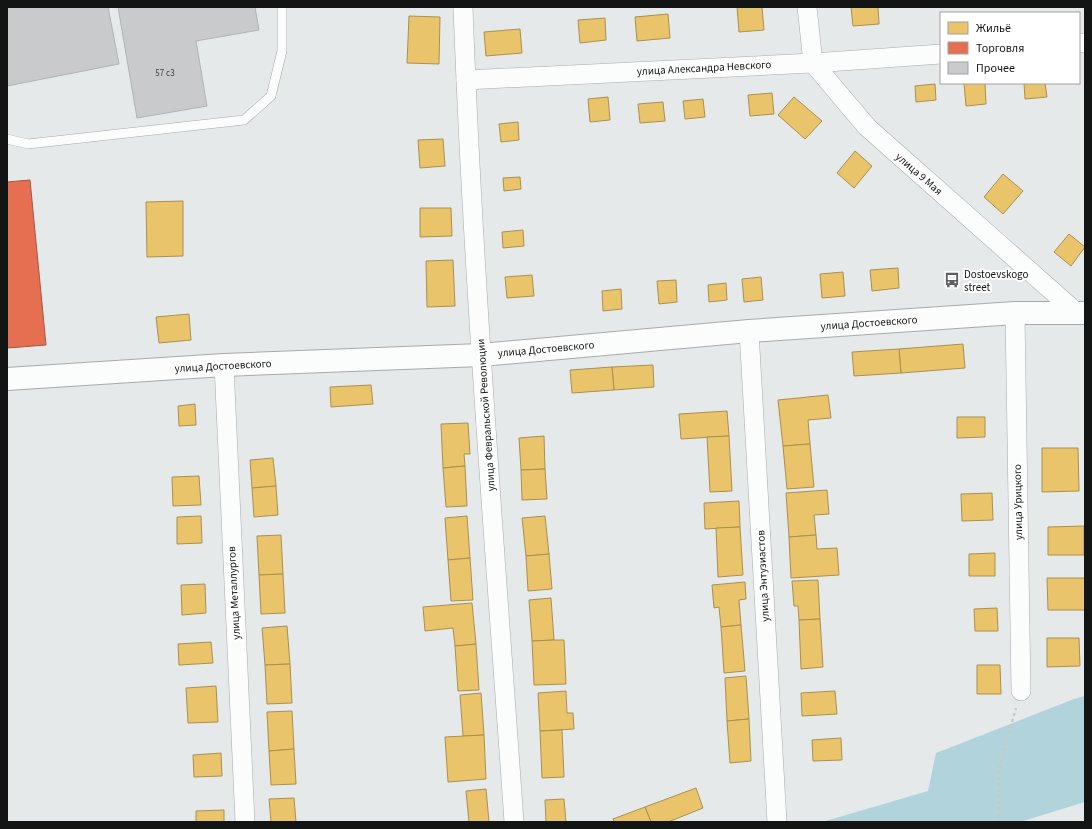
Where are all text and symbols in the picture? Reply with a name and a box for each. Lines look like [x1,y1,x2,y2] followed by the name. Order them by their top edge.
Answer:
[940,12,1080,84] legend
[976,20,1011,37] text: Жильё
[976,40,1024,57] text: Торговля
[636,57,772,79] street label: улица Александра Невского
[976,60,1015,77] text: Прочее
[155,67,175,80] house number: 57 с3
[892,149,946,199] street label: улица 9 Мая
[964,267,1028,295] place label: Dostoevskogo street
[943,271,961,289] bus stop icon: Dostoevskogo street
[820,312,918,334] street label: улица Достоевского
[497,337,595,361] street label: улица Достоевского
[473,338,499,492] street label: улица Февральской Революции
[174,356,272,376] street label: улица Достоевского
[1010,464,1026,540] street label: улица Урицкого
[753,529,773,622] street label: улица Энтузиастов
[224,546,244,640] street label: улица Металлургов

